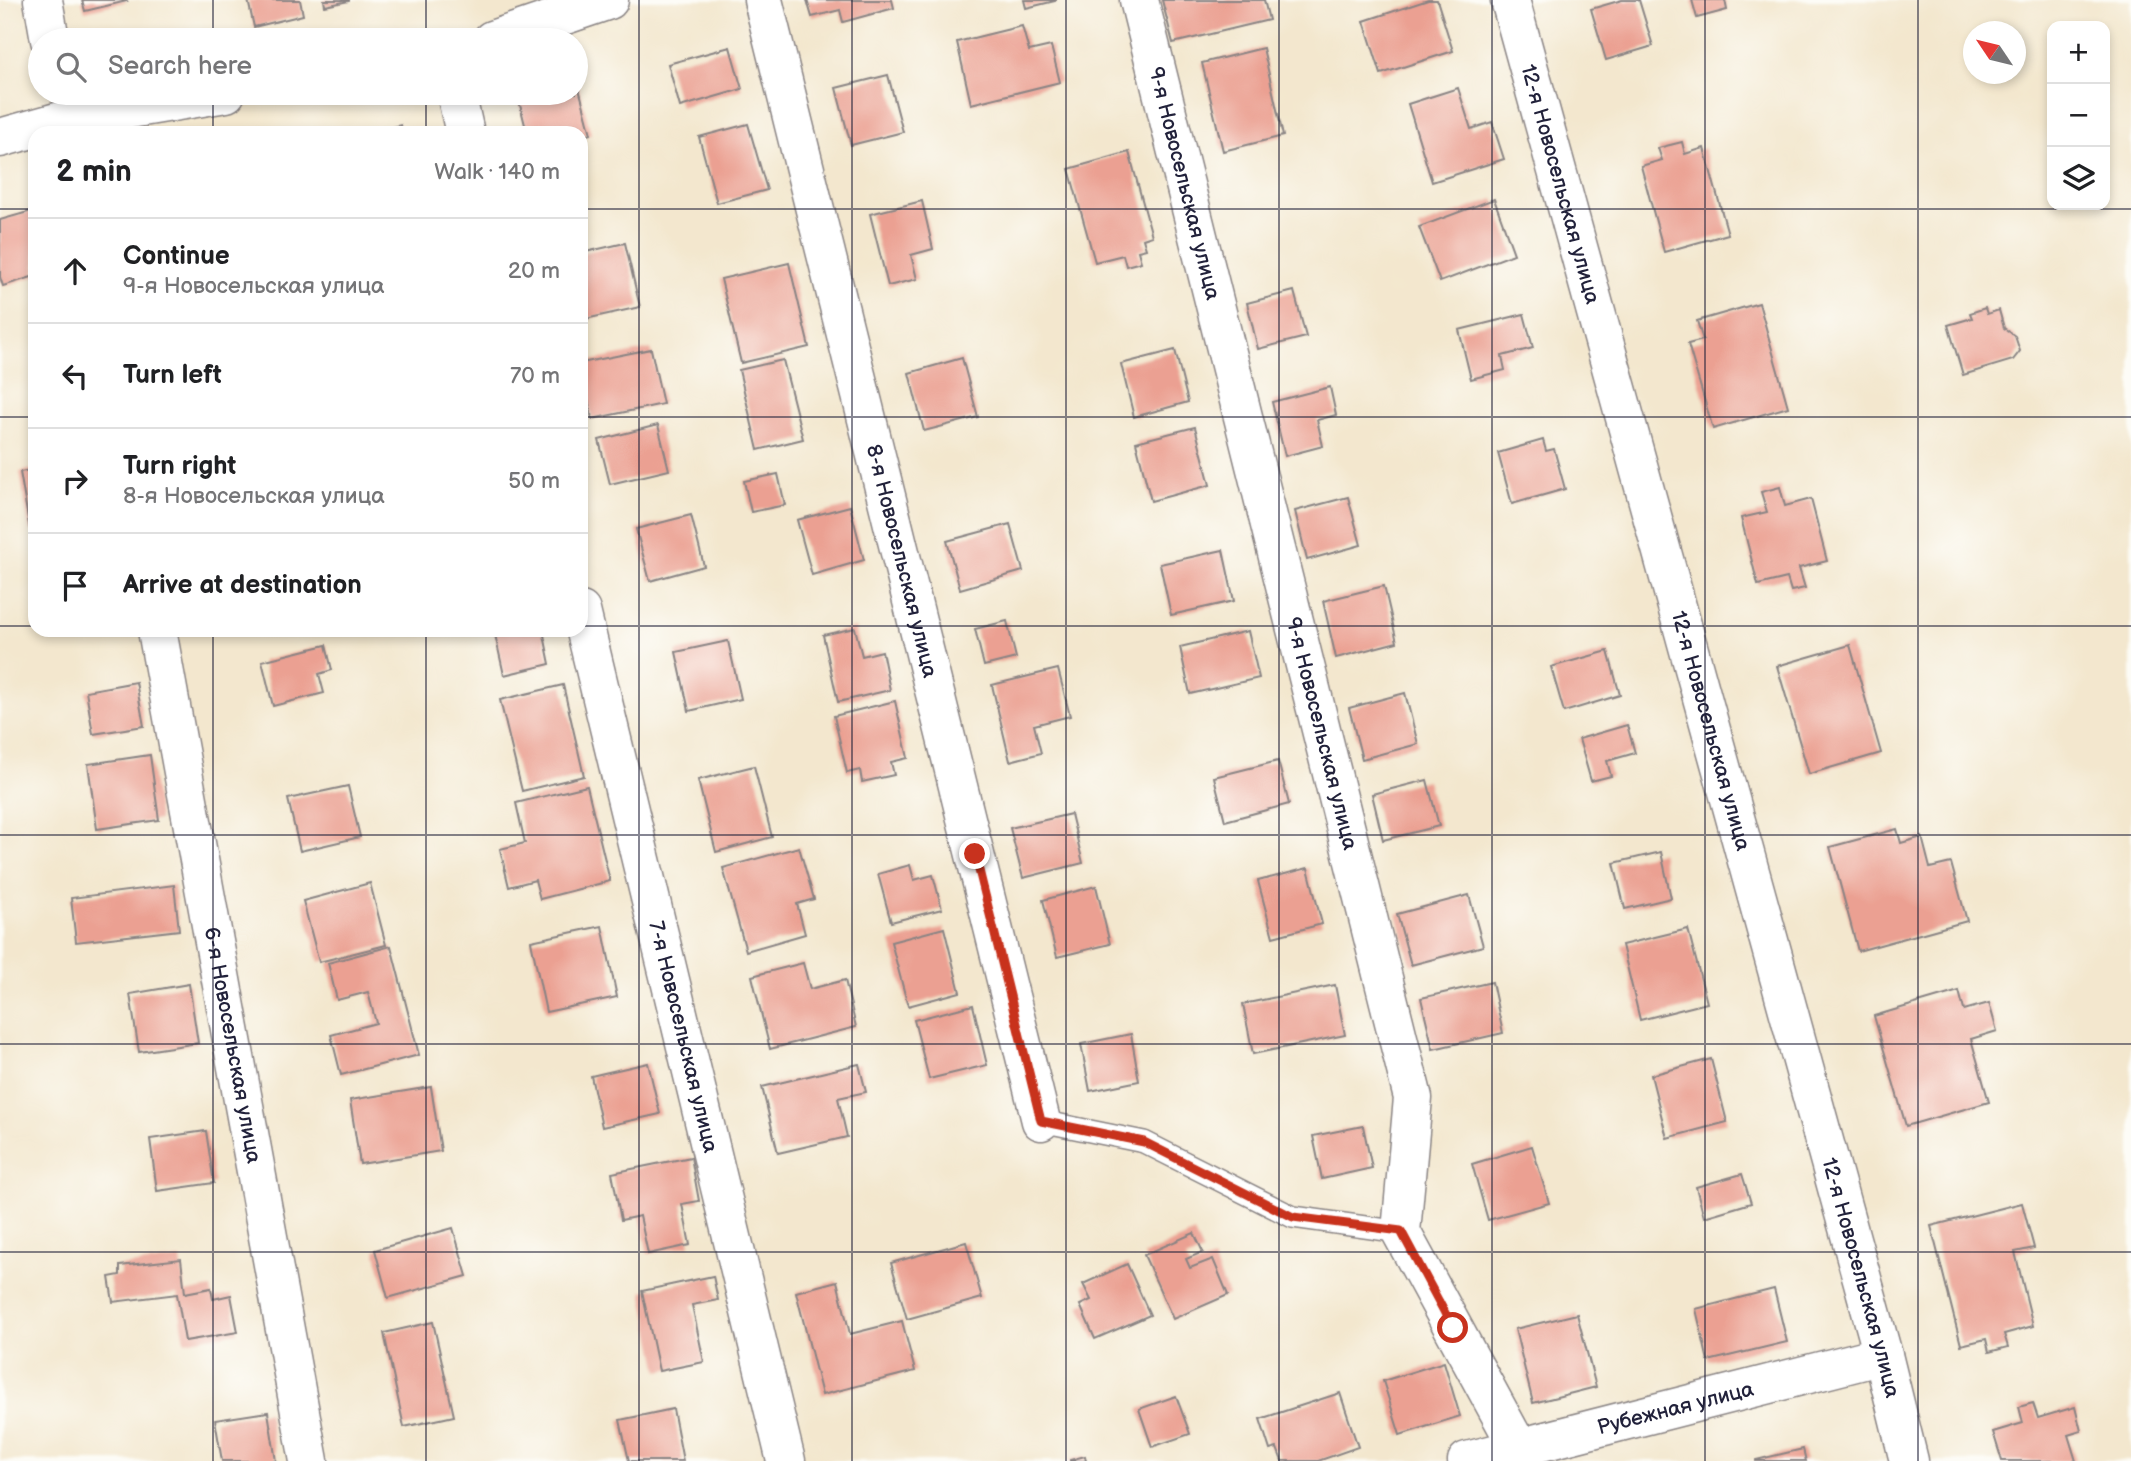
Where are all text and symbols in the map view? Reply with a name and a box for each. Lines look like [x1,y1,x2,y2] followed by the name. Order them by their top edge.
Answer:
[1963,21,2026,84] north arrow
[2047,21,2110,210] map controls
[2047,21,2110,84] button: +
[28,28,588,105] search box
[52,48,90,86] icon: search
[108,51,252,82] text: Search here
[1516,62,1606,307] street label: 12-я Новосельская улица
[1144,64,1226,303] street label: 9-я Новосельская улица
[2047,84,2110,147] button: −
[2047,147,2110,210] button: layers
[56,154,132,190] text: 2 min
[434,158,560,186] text: Walk · 140 m
[123,241,230,272] text: Continue
[56,252,94,290] icon: ahead
[508,257,560,285] text: 20 m
[123,272,385,300] text: 9-я Новосельская улица
[56,357,94,395] icon: left
[123,360,222,391] text: Turn left
[510,362,560,390] text: 70 m
[861,442,943,681] street label: 8-я Новосельская улица
[123,451,236,482] text: Turn right
[56,462,94,500] icon: right
[508,467,560,495] text: 50 m
[123,482,385,510] text: 8-я Новосельская улица
[56,567,94,605] icon: arrive
[123,570,362,601] text: Arrive at destination
[1666,608,1756,854] street label: 12-я Новосельская улица
[1281,615,1363,853] street label: 9-я Новосельская улица
[959,838,990,869] route end
[644,919,724,1156] street label: 7-я Новосельская улица
[199,925,267,1166] street label: 6-я Новосельская улица
[1817,1155,1906,1401] street label: 12-я Новосельская улица
[1437,1312,1468,1343] route start
[1594,1376,1757,1440] street label: Рубежная улица

